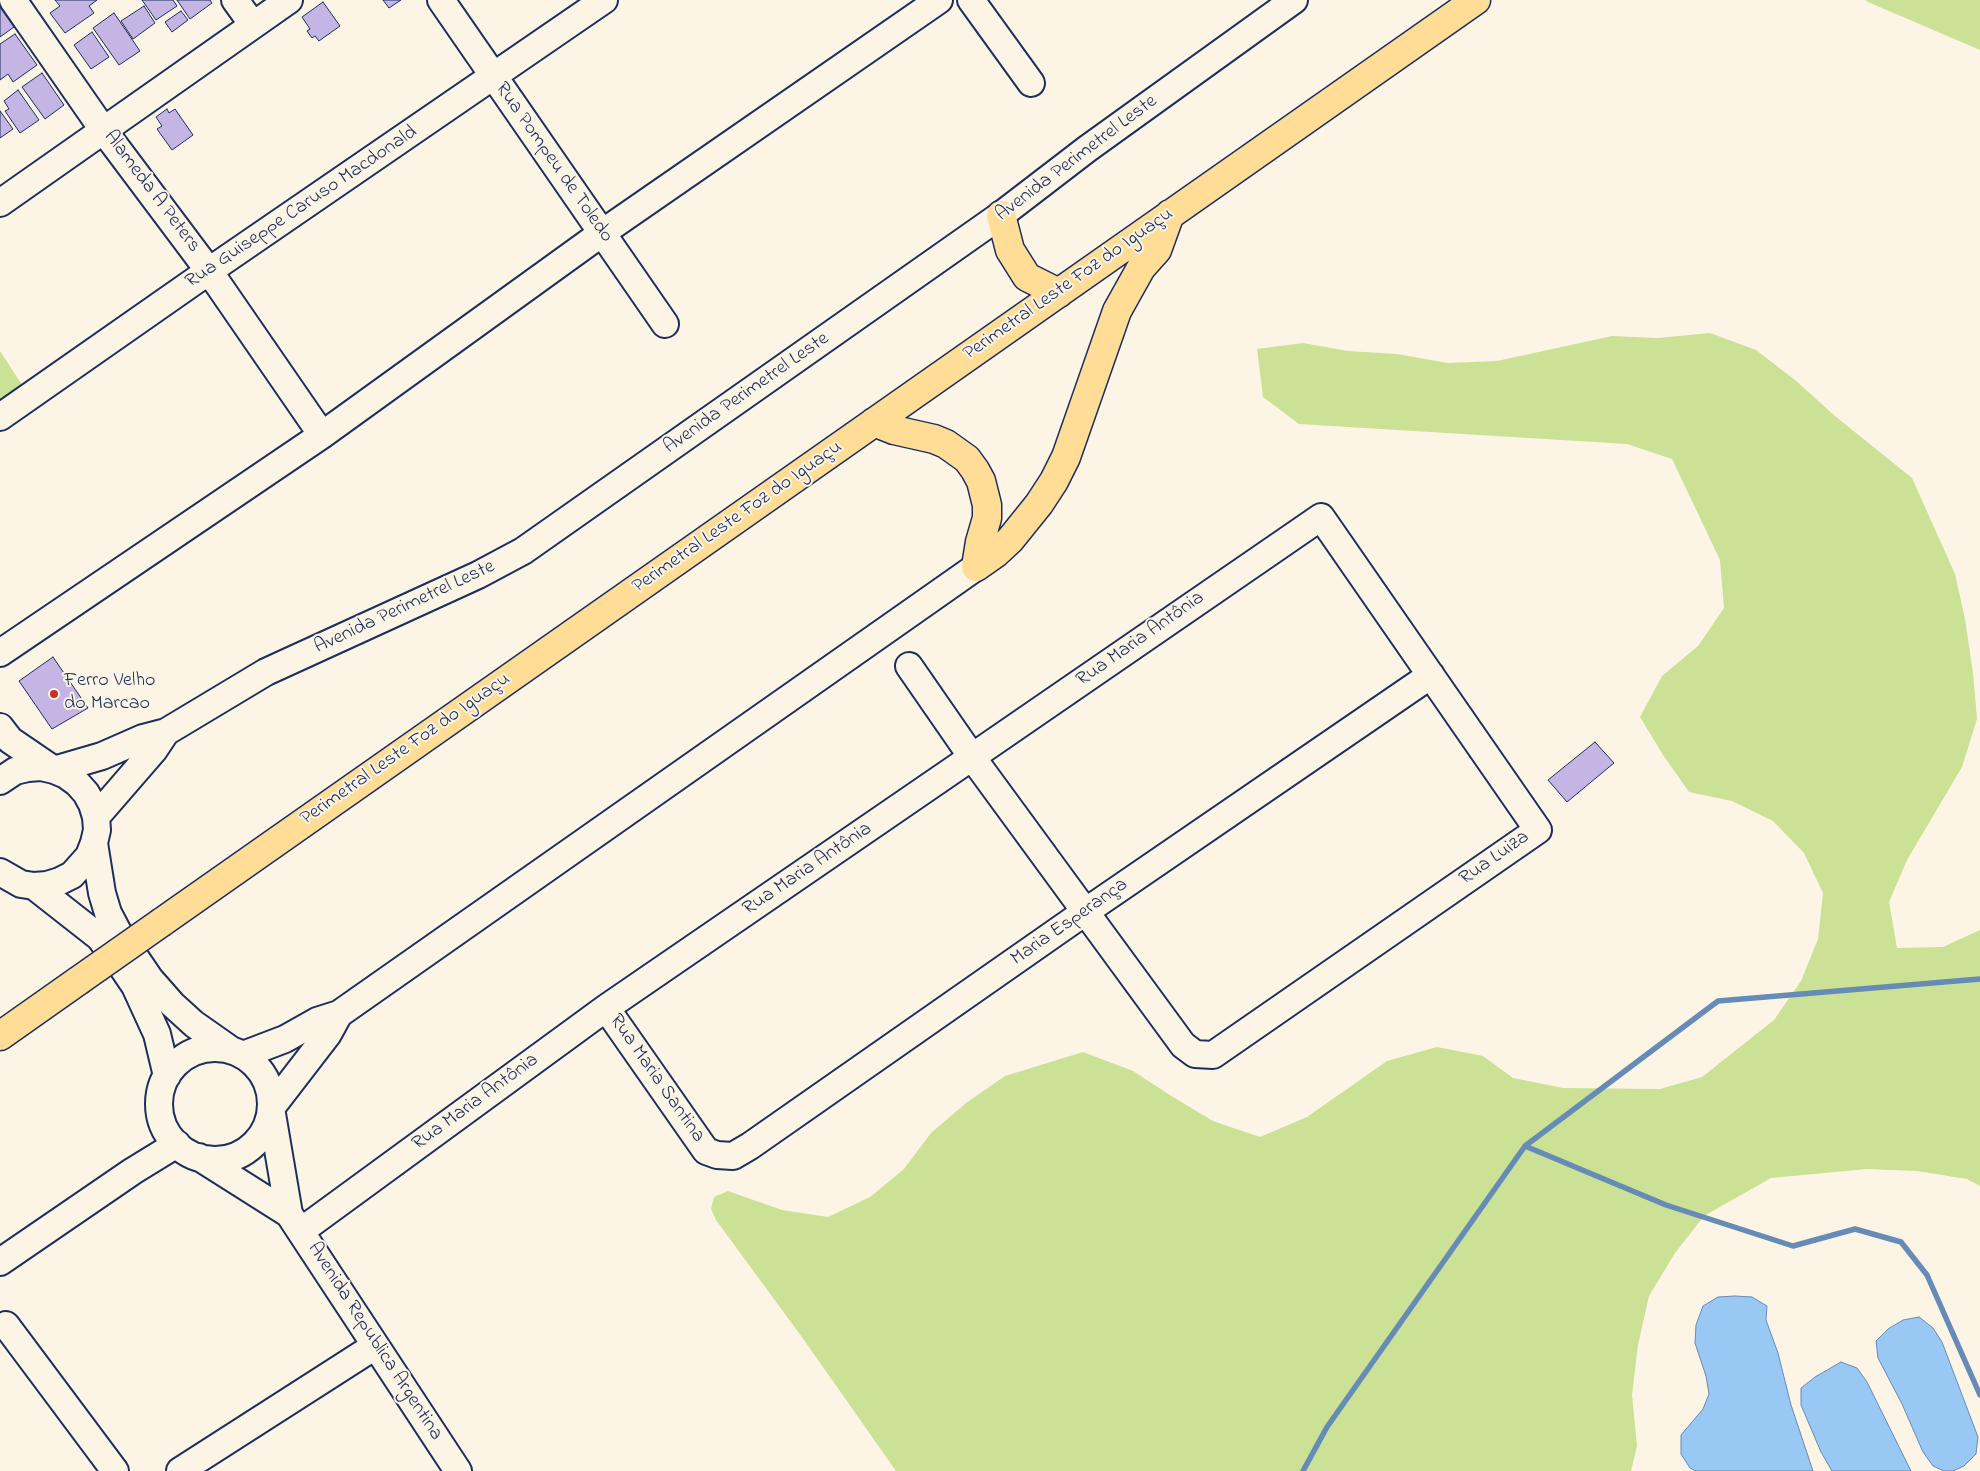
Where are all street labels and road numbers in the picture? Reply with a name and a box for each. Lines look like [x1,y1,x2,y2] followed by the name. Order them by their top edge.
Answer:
[489,78,617,248] street label: Rua Pompeu de Toledo
[991,90,1163,228] street label: Avenida Perimetrel Leste
[182,121,422,295] street label: Rua Guiseppe Caruso Macdonald
[97,126,205,258] street label: Alameda A Peters
[959,203,1179,367] street label: Perimetral Leste Foz do Iguaçu
[660,328,834,460] street label: Avenida Perimetrel Leste
[628,436,848,600] street label: Perimetral Leste Foz do Iguaçu
[311,556,499,660] street label: Avenida Perimetrel Leste
[1073,587,1209,693] street label: Rua Maria Antônia
[296,668,516,832] street label: Perimetral Leste Foz do Iguaçu
[739,818,877,922] street label: Rua Maria Antônia
[1455,826,1535,892] street label: Rua Luiza
[1007,874,1133,972] street label: Maria Esperança
[603,1010,709,1148] street label: Rua Maria Santina
[408,1049,544,1157] street label: Rua Maria Antônia
[301,1238,447,1446] street label: Avenida Republica Argentina

